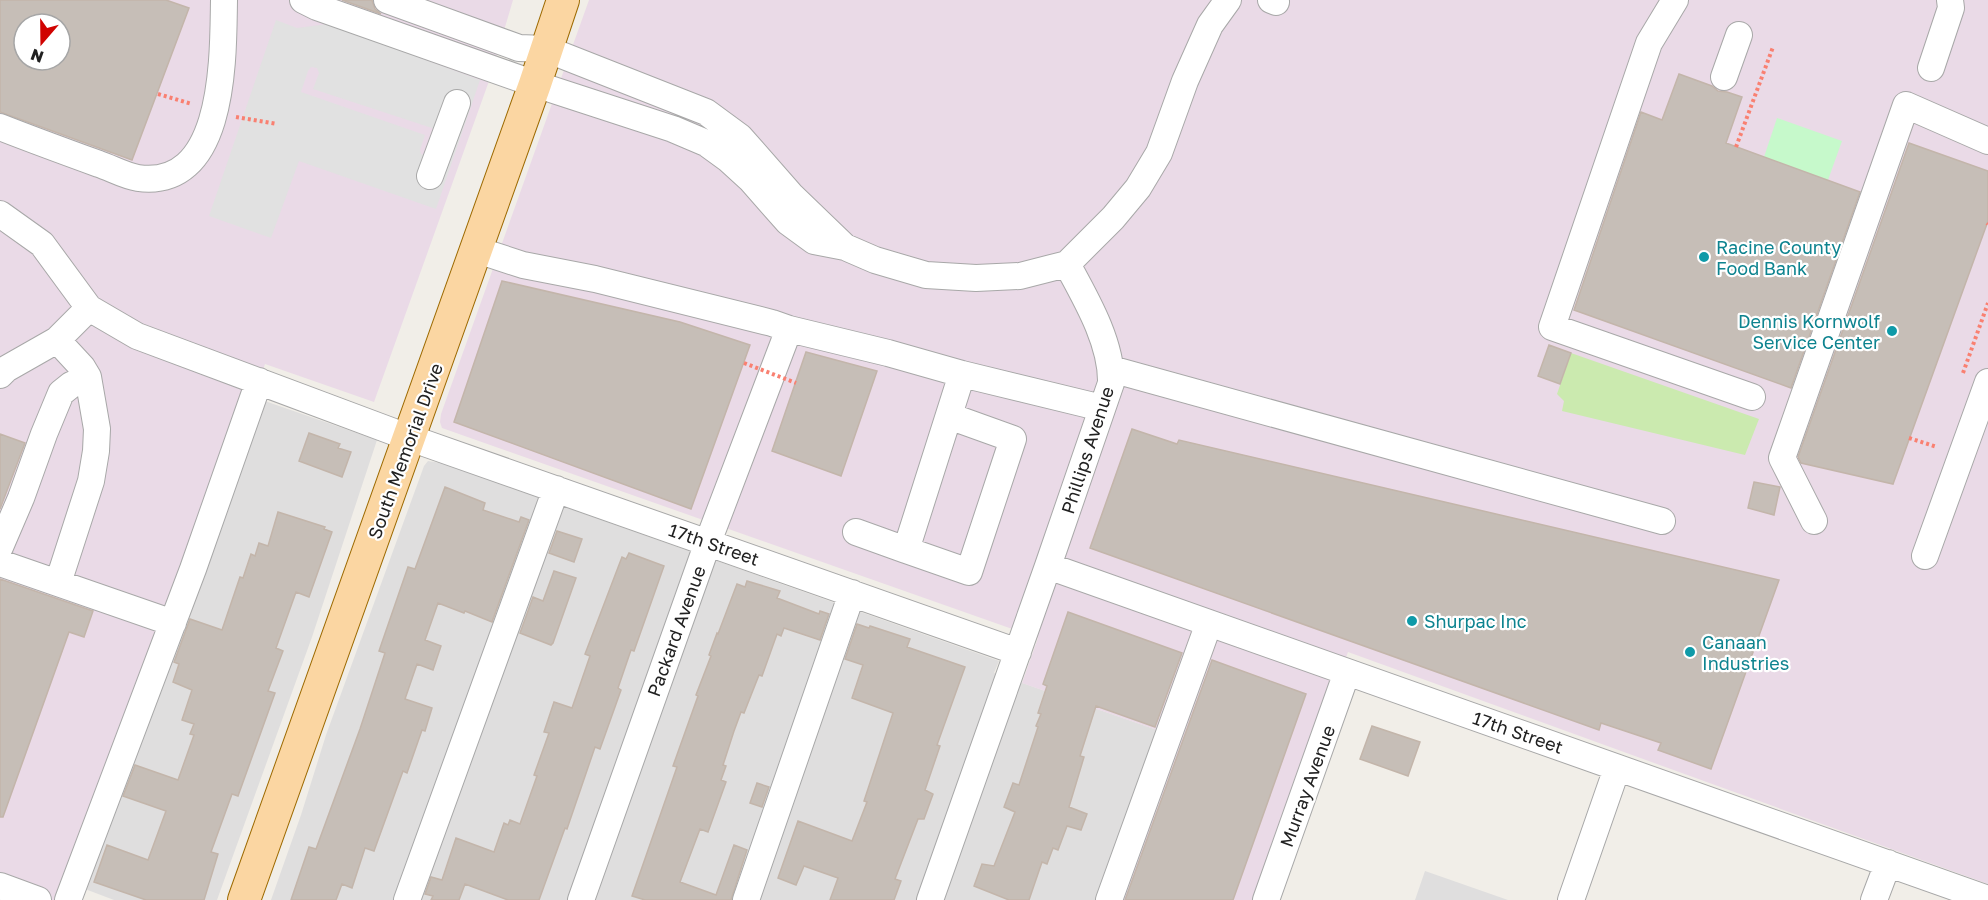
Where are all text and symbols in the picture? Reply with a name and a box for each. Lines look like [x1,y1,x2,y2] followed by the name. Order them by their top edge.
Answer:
[12,12,72,72] north arrow
[28,45,46,68] text: N
[1716,236,1841,279] place label: Racine County Food Bank
[1697,250,1711,264] marker: Racine County Food Bank
[1738,310,1880,353] place label: Dennis Kornwolf Service Center
[1885,324,1899,338] marker: Dennis Kornwolf Service Center
[363,360,447,542] street label: South Memorial Drive
[1056,384,1118,516] street label: Phillips Avenue
[666,518,762,570] street label: 17th Street
[642,563,710,699] street label: Packard Avenue
[1424,610,1527,632] place label: Shurpac Inc
[1405,614,1419,628] marker: Shurpac Inc
[1702,631,1789,674] place label: Canaan Industries
[1683,645,1697,659] marker: Canaan Industries
[1470,706,1566,758] street label: 17th Street
[1275,722,1339,850] street label: Murray Avenue

